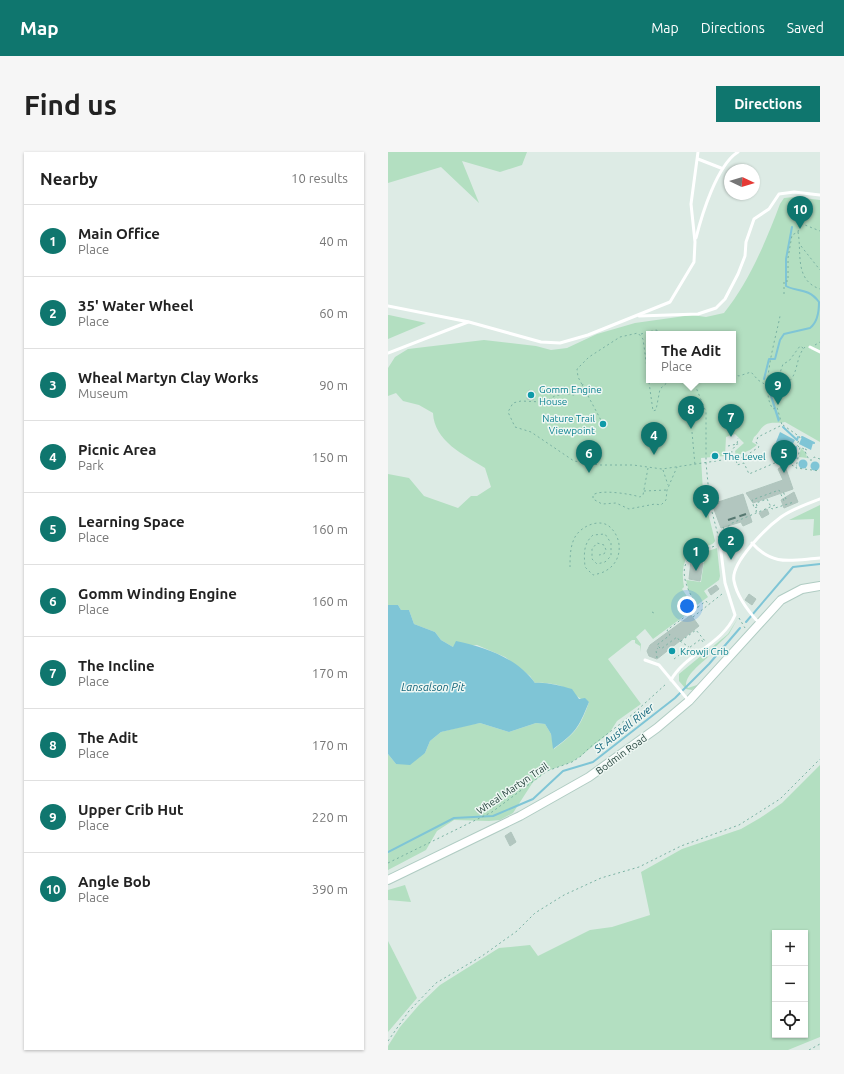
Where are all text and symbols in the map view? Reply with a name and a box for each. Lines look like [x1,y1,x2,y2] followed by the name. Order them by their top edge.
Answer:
[20,17,59,39] text: Map
[651,20,679,36] text: Map
[701,20,765,36] text: Directions
[787,20,824,36] text: Saved
[716,86,820,122] button: Directions
[24,89,117,120] text: Find us
[724,164,760,200] north arrow
[40,169,98,188] text: Nearby
[291,171,348,185] text: 10 results
[787,196,813,229] pin: 10
[78,225,160,242] text: Main Office
[49,234,57,248] text: 1
[319,234,348,248] text: 40 m
[78,242,109,256] text: Place
[78,297,193,314] text: 35' Water Wheel
[49,306,57,320] text: 2
[319,306,348,320] text: 60 m
[78,314,109,328] text: Place
[646,331,736,383] popup
[661,342,721,359] text: The Adit
[661,359,692,373] text: Place
[78,369,259,386] text: Wheal Martyn Clay Works
[765,372,791,405] pin: 9
[49,378,57,392] text: 3
[319,378,348,392] text: 90 m
[539,384,602,407] place label: Gomm Engine House
[78,386,128,400] text: Museum
[526,390,536,400] marker: Gomm Engine House
[678,396,704,429] pin: 8
[718,404,744,437] pin: 7
[542,413,595,436] place label: Nature Trail Viewpoint
[598,419,608,429] marker: Nature Trail Viewpoint
[641,422,667,455] pin: 4
[576,440,602,473] pin: 6
[771,440,797,473] pin: 5
[78,441,156,458] text: Picnic Area
[49,450,57,464] text: 4
[312,450,348,464] text: 150 m
[710,451,720,461] marker: The Level
[723,451,766,462] place label: The Level
[78,458,104,472] text: Park
[693,485,719,518] pin: 3
[78,513,185,530] text: Learning Space
[49,522,57,536] text: 5
[312,522,348,536] text: 160 m
[718,527,744,560] pin: 2
[78,530,109,544] text: Place
[683,538,709,571] pin: 1
[78,585,237,602] text: Gomm Winding Engine
[49,594,57,608] text: 6
[312,594,348,608] text: 160 m
[677,596,697,616] your location
[78,602,109,616] text: Place
[667,646,677,656] marker: Krowji Crib
[680,646,729,657] place label: Krowji Crib
[78,657,155,674] text: The Incline
[49,666,57,680] text: 7
[312,666,348,680] text: 170 m
[78,674,109,688] text: Place
[401,681,465,693] water label: Lansalson Pit
[591,700,657,756] water label: St Austell River
[78,729,138,746] text: The Adit
[594,732,649,777] street label: Bodmin Road
[49,738,57,752] text: 8
[312,738,348,752] text: 170 m
[78,746,109,760] text: Place
[474,760,551,816] street label: Wheal Martyn Trail
[78,801,183,818] text: Upper Crib Hut
[49,810,57,824] text: 9
[312,810,348,824] text: 220 m
[78,818,109,832] text: Place
[78,873,151,890] text: Angle Bob
[46,882,60,896] text: 10
[312,882,348,896] text: 390 m
[78,890,109,904] text: Place
[772,930,808,1038] map controls
[772,930,808,966] button: +
[772,966,808,1002] button: −
[772,1002,808,1038] button: locate

